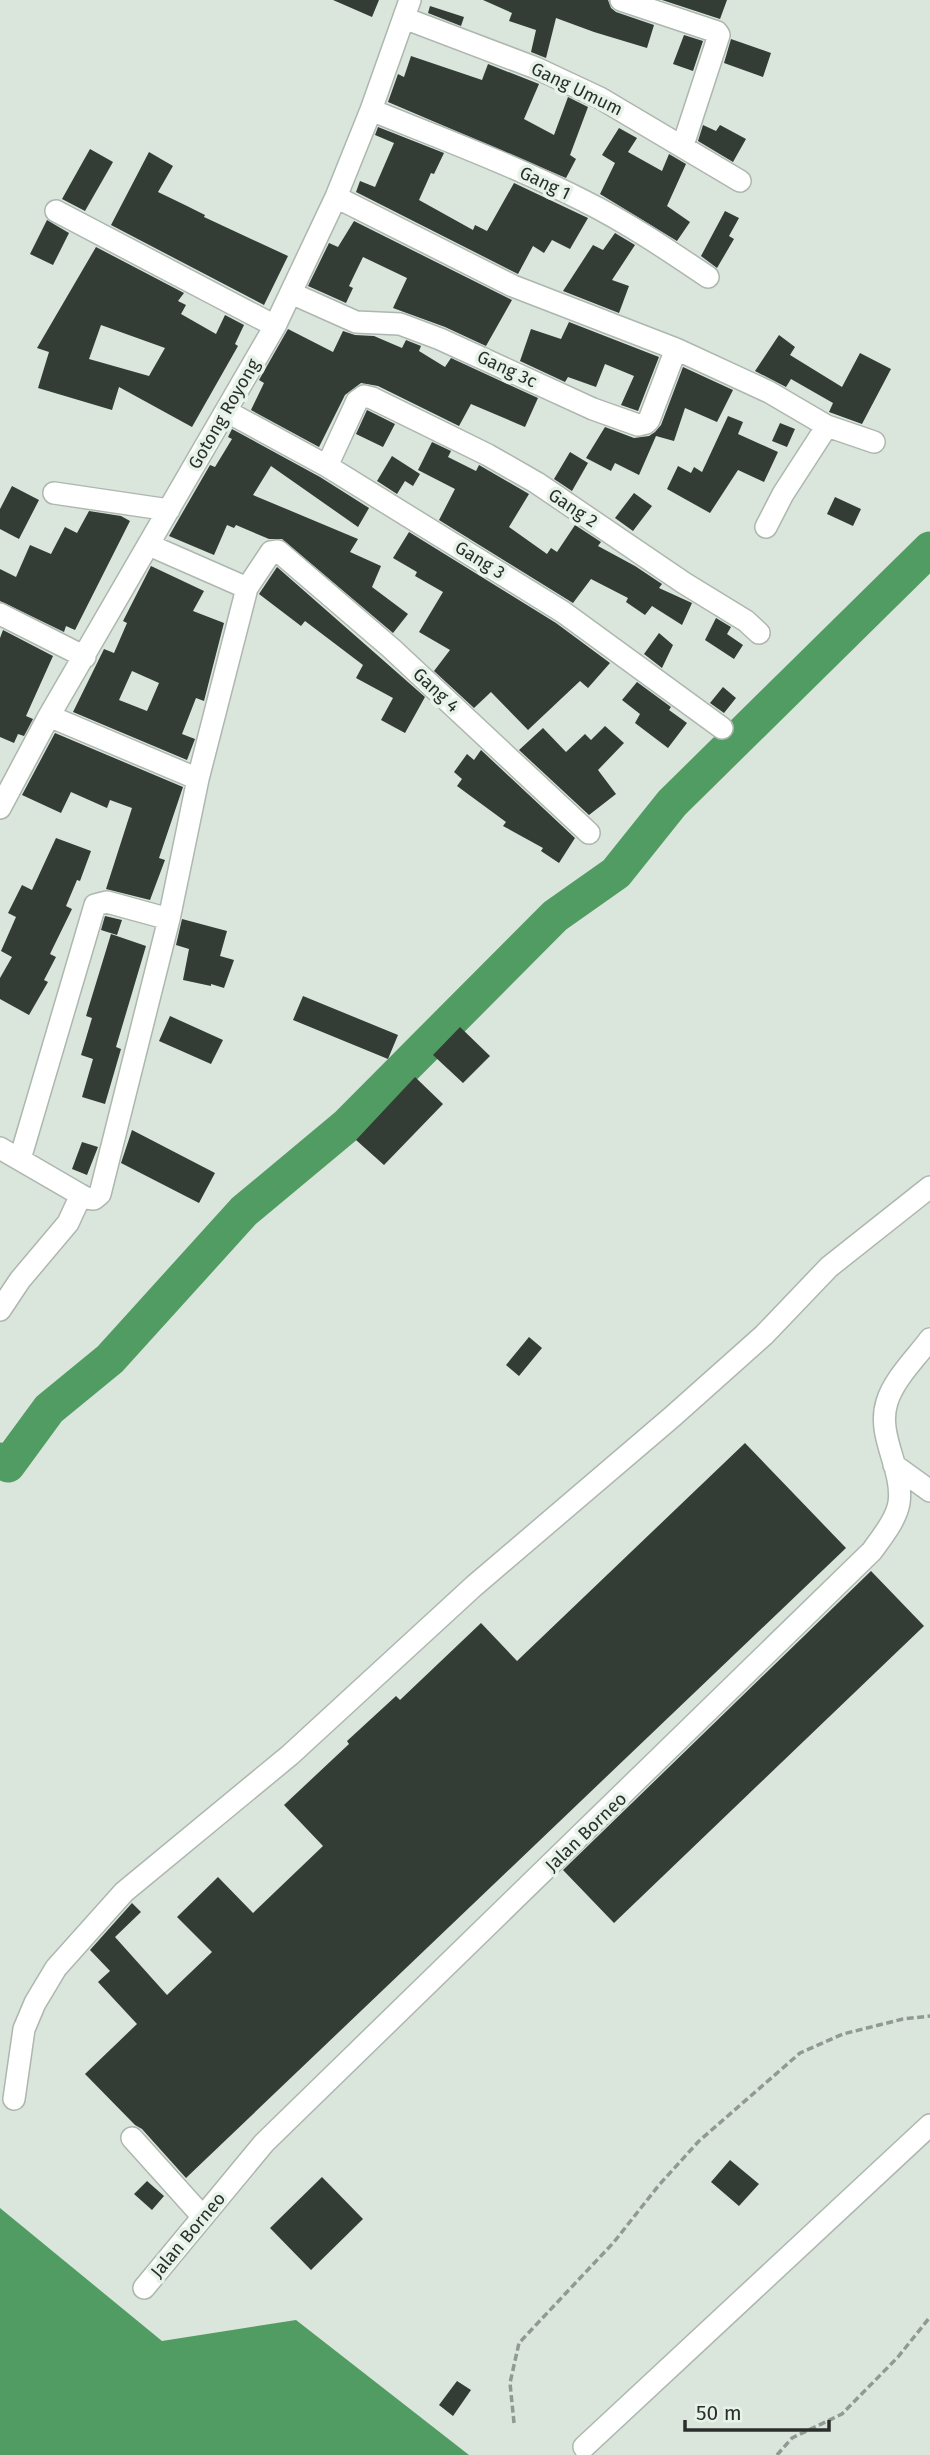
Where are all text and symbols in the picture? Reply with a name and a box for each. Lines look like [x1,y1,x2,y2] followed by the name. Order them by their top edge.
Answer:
[528,57,626,121] street label: Gang Umum
[516,161,574,205] street label: Gang 1
[474,346,541,393] street label: Gang 3c
[184,354,265,473] street label: Gotong Royong
[544,484,602,532] street label: Gang 2
[451,536,509,584] street label: Gang 3
[408,663,464,717] street label: Gang 4
[541,1788,631,1876] street label: Jalan Borneo
[146,2188,230,2282] street label: Jalan Borneo
[685,2388,828,2432] scale bar
[696,2400,742,2426] text: 50 m

